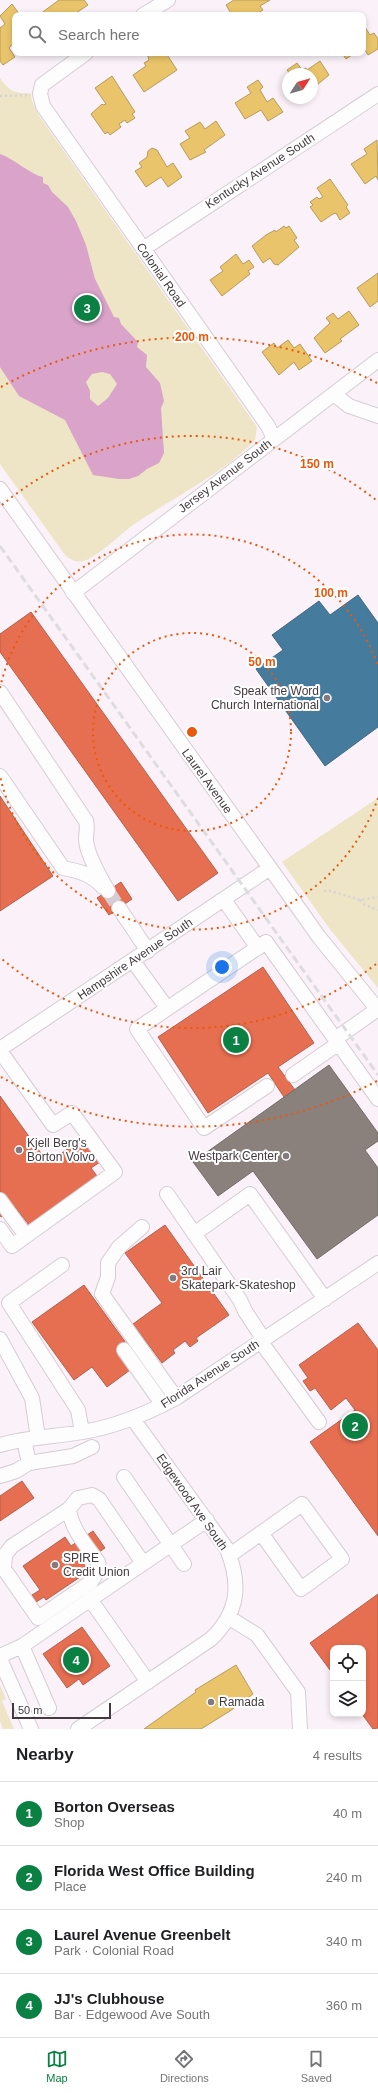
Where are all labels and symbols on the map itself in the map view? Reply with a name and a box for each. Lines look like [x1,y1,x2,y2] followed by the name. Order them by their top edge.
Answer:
[282,68,318,104] north arrow
[203,130,317,212] street label: Kentucky Avenue South
[134,240,188,310] street label: Colonial Road
[74,293,100,323] pin: 3
[175,330,209,344] text: 200 m
[176,436,274,516] street label: Jersey Avenue South
[300,457,334,471] text: 150 m
[314,586,348,600] text: 100 m
[248,655,276,669] text: 50 m
[211,684,319,712] place label: Speak the Word Church International
[322,693,332,703] marker: Speak the Word Church International
[185,725,199,739] centre of rings
[179,746,235,816] street label: Laurel Avenue
[75,915,195,1003] street label: Hampshire Avenue South
[212,957,232,977] your location
[223,1025,249,1055] pin: 1
[27,1136,95,1164] place label: Kjell Berg's Borton Volvo
[14,1145,24,1155] marker: Kjell Berg's Borton Volvo
[188,1149,278,1163] place label: Westpark Center
[281,1151,291,1161] marker: Westpark Center
[181,1264,296,1292] place label: 3rd Lair Skatepark-Skateshop
[168,1273,178,1283] marker: 3rd Lair Skatepark-Skateshop
[158,1337,262,1411] street label: Florida Avenue South
[342,1411,368,1441] pin: 2
[153,1451,231,1553] street label: Edgewood Ave South
[63,1551,130,1579] place label: SPIRE Credit Union
[50,1560,60,1570] marker: SPIRE Credit Union
[63,1645,89,1675] pin: 4
[219,1695,265,1709] place label: Ramada
[206,1697,216,1707] marker: Ramada
[12,1701,111,1720] scale bar

